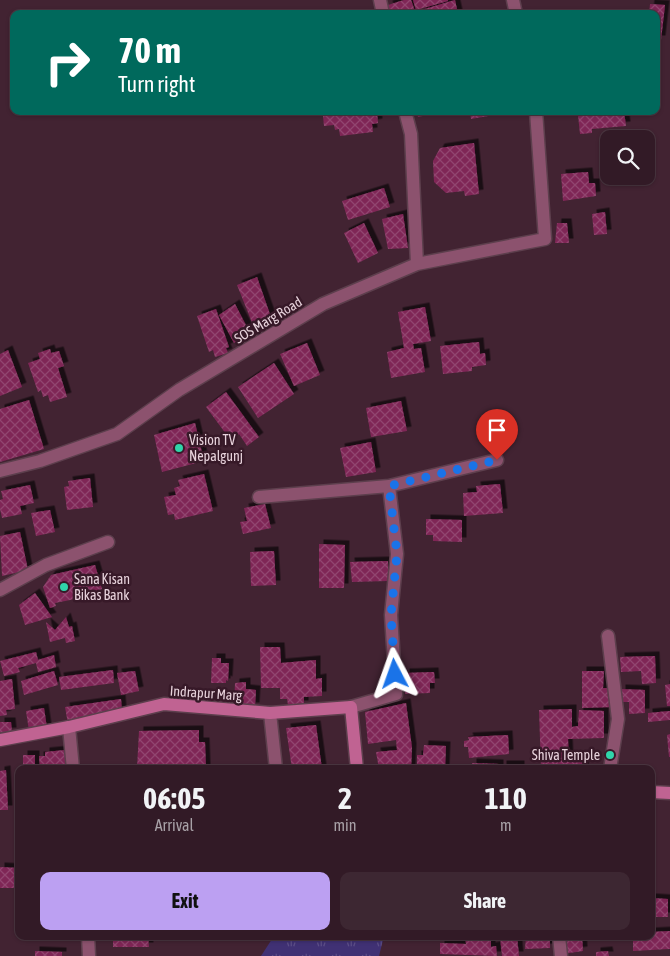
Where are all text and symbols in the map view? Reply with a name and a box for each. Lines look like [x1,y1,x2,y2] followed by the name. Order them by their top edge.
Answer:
[35,30,100,95] icon: right
[118,30,181,70] text: 70 m
[118,71,195,97] text: Turn right
[600,130,655,185] map controls
[600,130,655,185] button: search
[231,294,305,346] street label: SOS Marg Road
[476,409,518,460] pin
[483,416,511,444] icon: arrive
[189,432,243,464] place label: Vision TV Nepalgunj
[173,442,185,454] marker: Vision TV Nepalgunj
[74,571,130,603] place label: Sana Kisan Bikas Bank
[58,581,70,593] marker: Sana Kisan Bikas Bank
[368,647,420,699] position arrow
[169,682,243,704] street label: Indrapur Marg
[532,747,600,763] place label: Shiva Temple
[604,749,616,761] marker: Shiva Temple
[143,781,205,815] text: 06:05
[338,781,352,815] text: 2
[485,781,527,815] text: 110
[155,816,194,834] text: Arrival
[334,816,357,834] text: min
[500,816,512,834] text: m
[40,872,330,930] button: Exit
[340,872,630,930] button: Share

